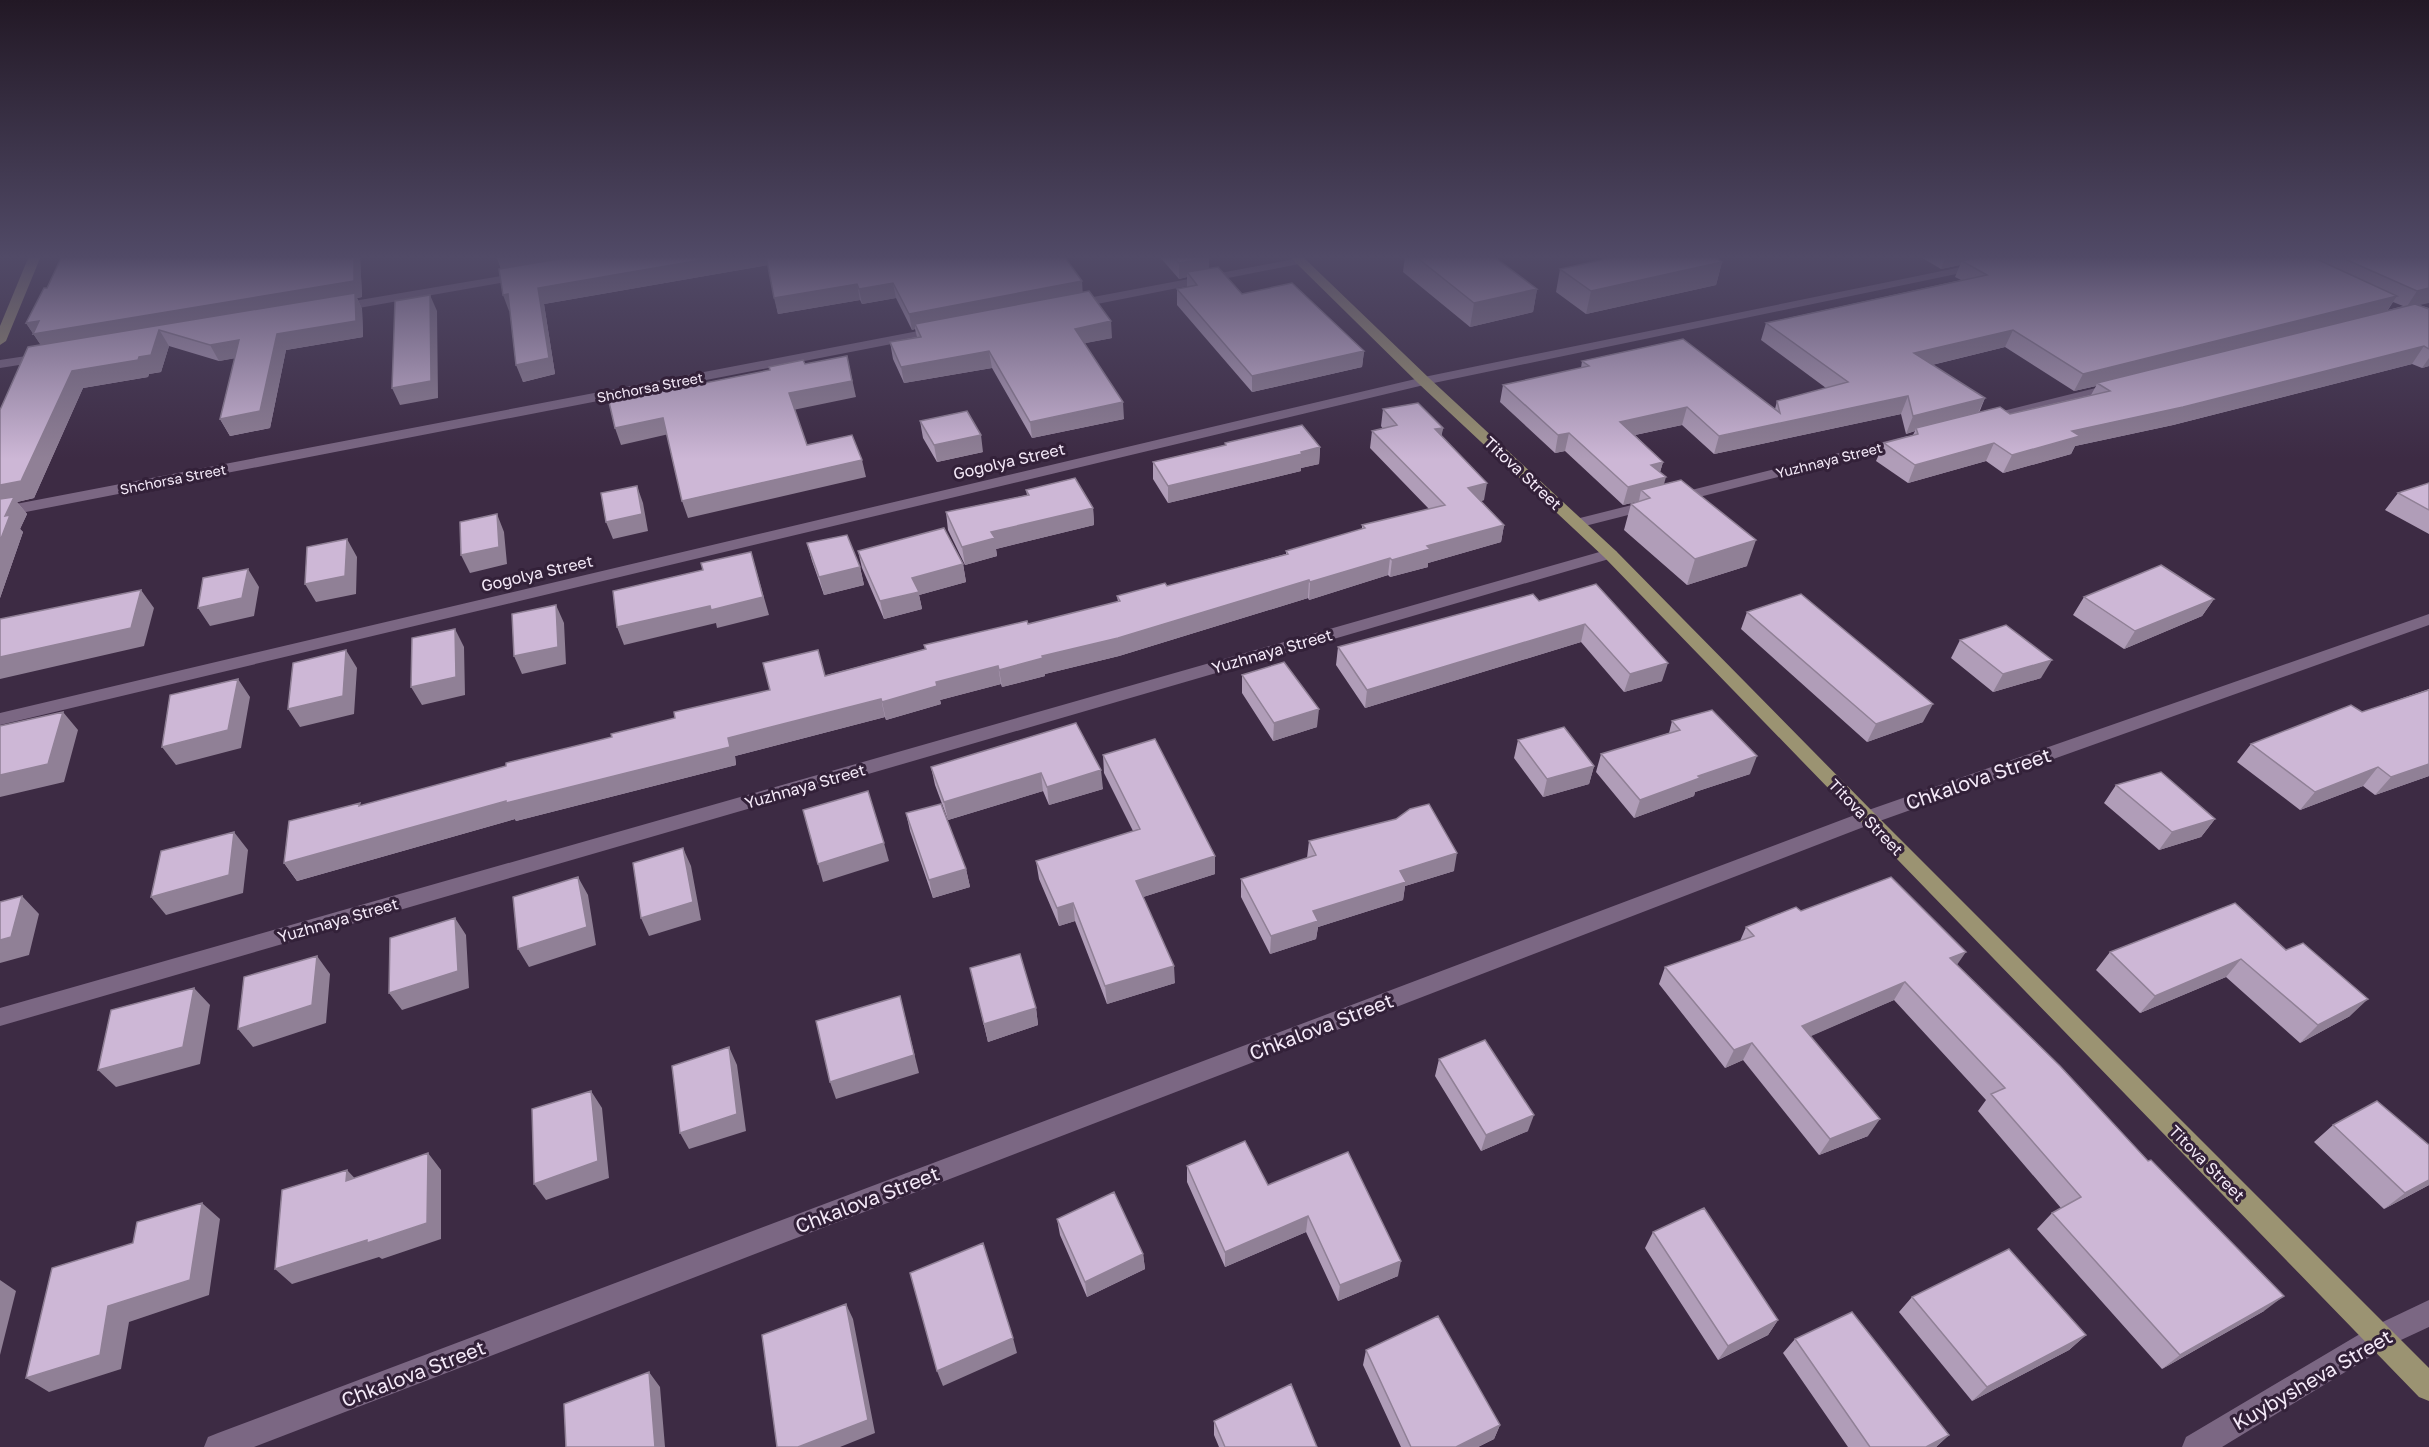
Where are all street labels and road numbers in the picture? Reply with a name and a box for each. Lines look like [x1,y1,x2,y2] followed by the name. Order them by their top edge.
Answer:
[595,368,705,406] street label: Shchorsa Street
[1480,432,1566,514] street label: Titova Street
[951,438,1067,484] street label: Gogolya Street
[1774,439,1884,481] street label: Yuzhnaya Street
[118,460,228,498] street label: Shchorsa Street
[479,550,595,596] street label: Gogolya Street
[1209,624,1335,678] street label: Yuzhnaya Street
[1902,742,2054,814] street label: Chkalova Street
[742,759,868,813] street label: Yuzhnaya Street
[1824,775,1908,859] street label: Titova Street
[275,893,401,947] street label: Yuzhnaya Street
[1246,988,1396,1064] street label: Chkalova Street
[2165,1121,2249,1205] street label: Titova Street
[792,1161,942,1237] street label: Chkalova Street
[2228,1324,2396,1434] street label: Kuybysheva Street
[338,1335,488,1411] street label: Chkalova Street

